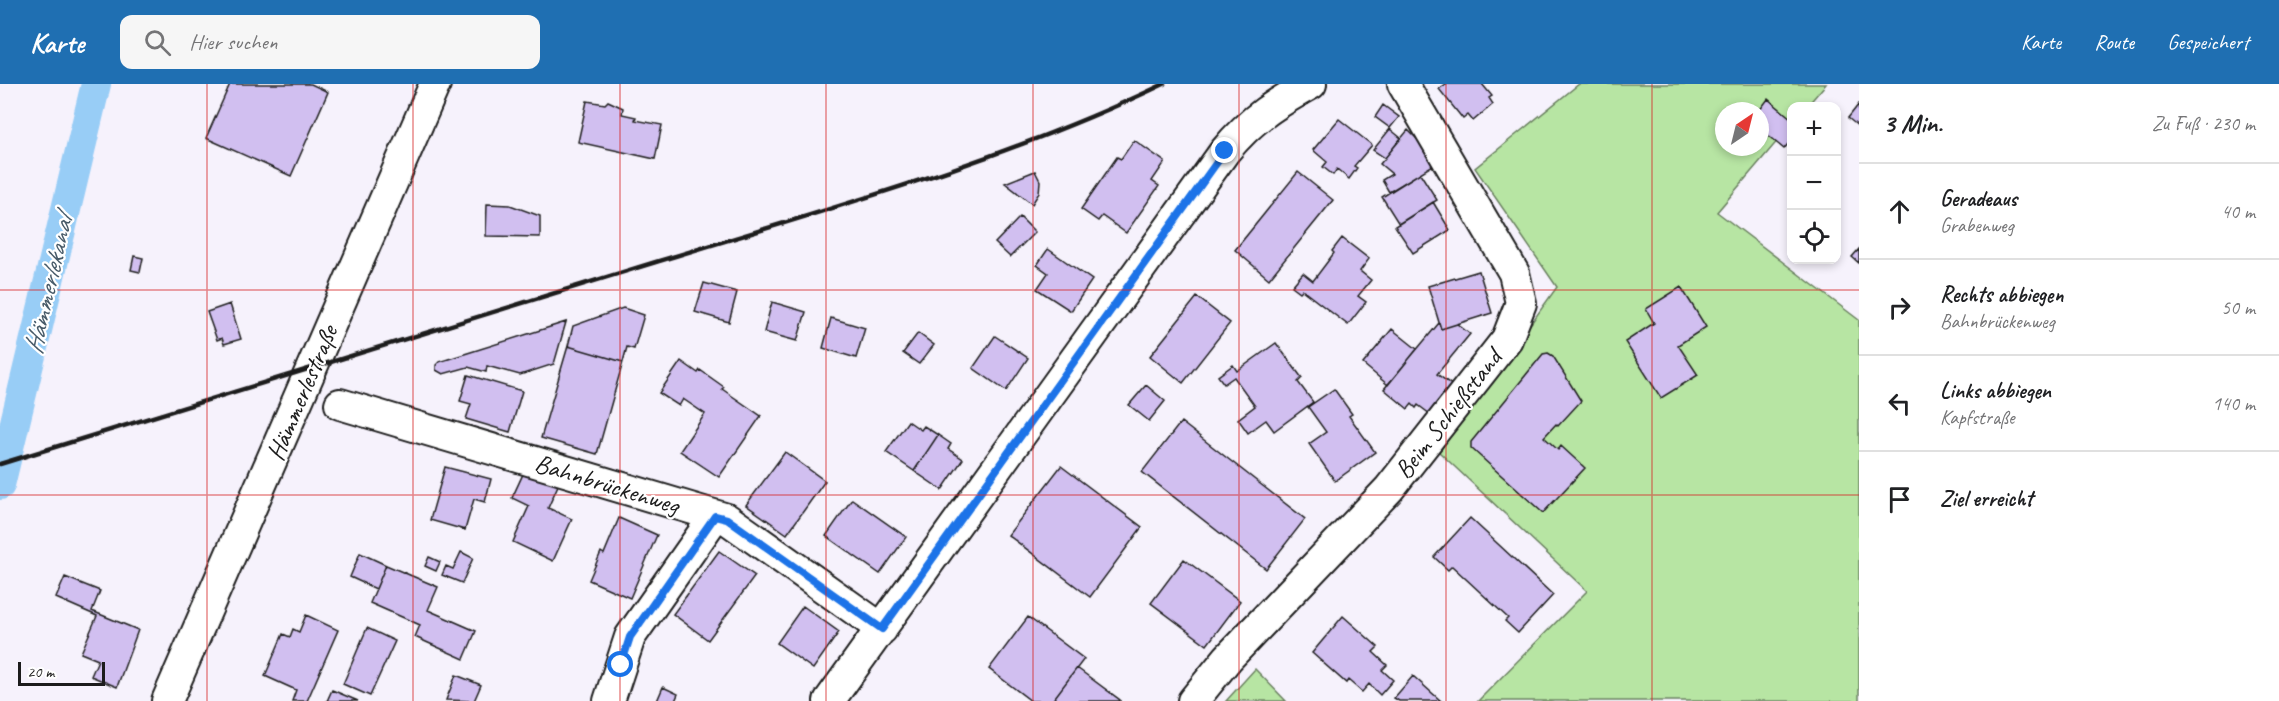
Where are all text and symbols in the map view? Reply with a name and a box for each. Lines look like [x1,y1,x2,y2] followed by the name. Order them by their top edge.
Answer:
[120,15,540,69] search box
[30,25,84,60] text: Karte
[141,26,174,59] icon: search
[189,28,278,56] text: Hier suchen
[2021,29,2061,55] text: Karte
[2094,29,2134,55] text: Route
[2167,29,2249,55] text: Gespeichert
[1715,102,1769,156] north arrow
[1787,102,1841,264] map controls
[1787,102,1841,156] button: +
[1883,107,1942,140] text: 3 Min.
[2152,111,2255,136] text: Zu Fuß · 230 m
[1211,137,1237,163] route end
[1787,156,1841,210] button: −
[1940,185,2017,213] text: Geradeaus
[1883,195,1916,228] icon: ahead
[2221,199,2255,224] text: 40 m
[16,204,82,357] water label: Hämmerlekanal
[1787,210,1841,264] button: locate
[1940,213,2014,238] text: Grabenweg
[1940,281,2063,309] text: Rechts abbiegen
[1883,291,1916,324] icon: right
[2221,295,2255,320] text: 50 m
[1940,309,2055,334] text: Bahnbrückenweg
[259,318,346,465] street label: Hämmerlestraße
[1387,340,1511,485] street label: Beim Schießstand
[1940,377,2051,405] text: Links abbiegen
[1883,387,1916,420] icon: left
[2212,391,2255,416] text: 140 m
[1940,405,2014,430] text: Kapfstraße
[531,446,685,522] street label: Bahnbrückenweg
[1883,483,1916,516] icon: arrive
[1940,485,2033,513] text: Ziel erreicht
[607,651,633,677] route start
[18,659,105,686] scale bar
[27,662,54,682] text: 20 m

